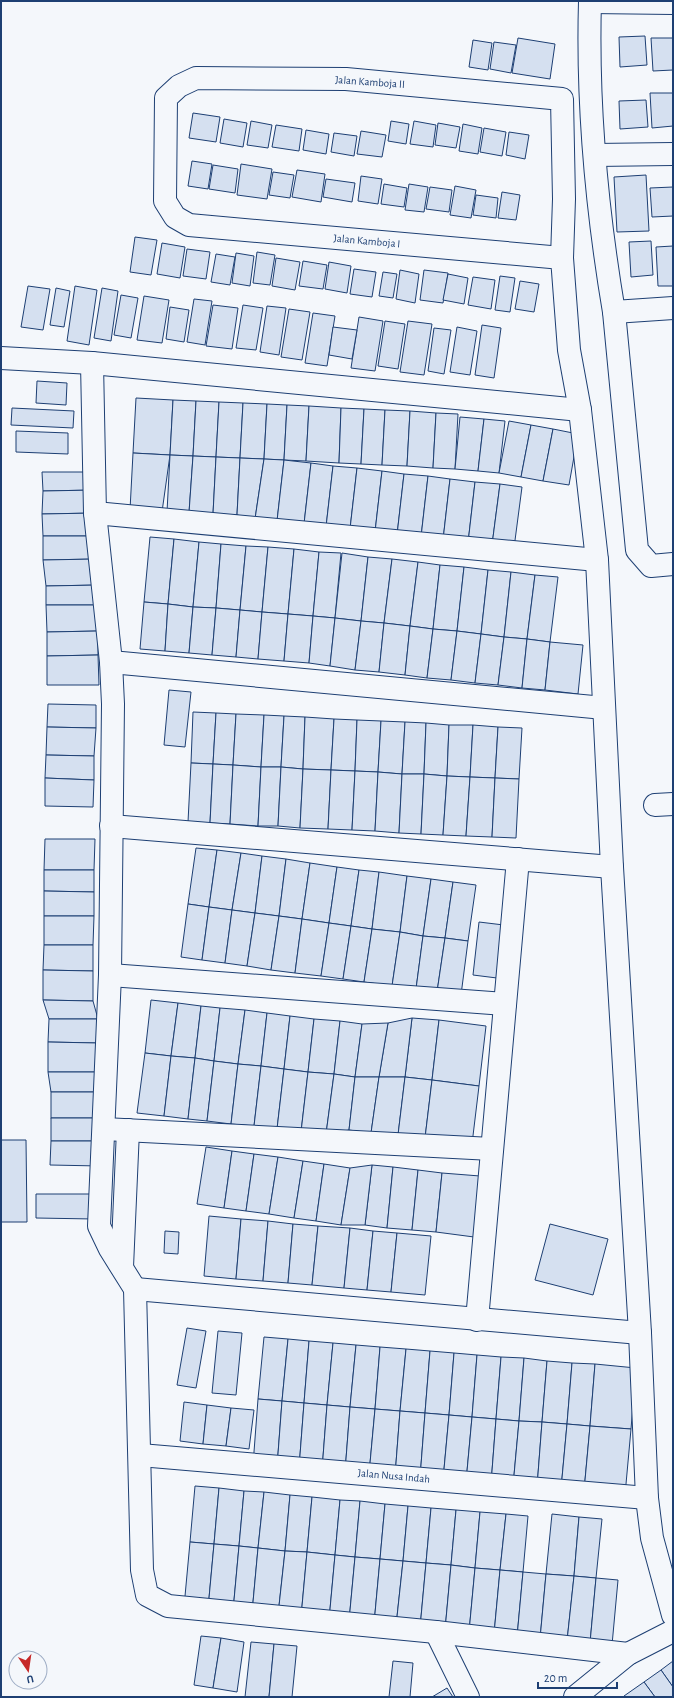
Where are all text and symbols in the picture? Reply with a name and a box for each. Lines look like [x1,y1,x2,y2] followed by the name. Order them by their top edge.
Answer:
[335,74,405,90] street label: Jalan Kamboja II
[333,233,401,249] street label: Jalan Kamboja I
[357,1467,431,1485] street label: Jalan Nusa Indah
[8,1650,48,1690] north arrow
[538,1664,617,1690] scale bar
[544,1672,567,1684] text: 20 m
[25,1673,35,1685] text: U

